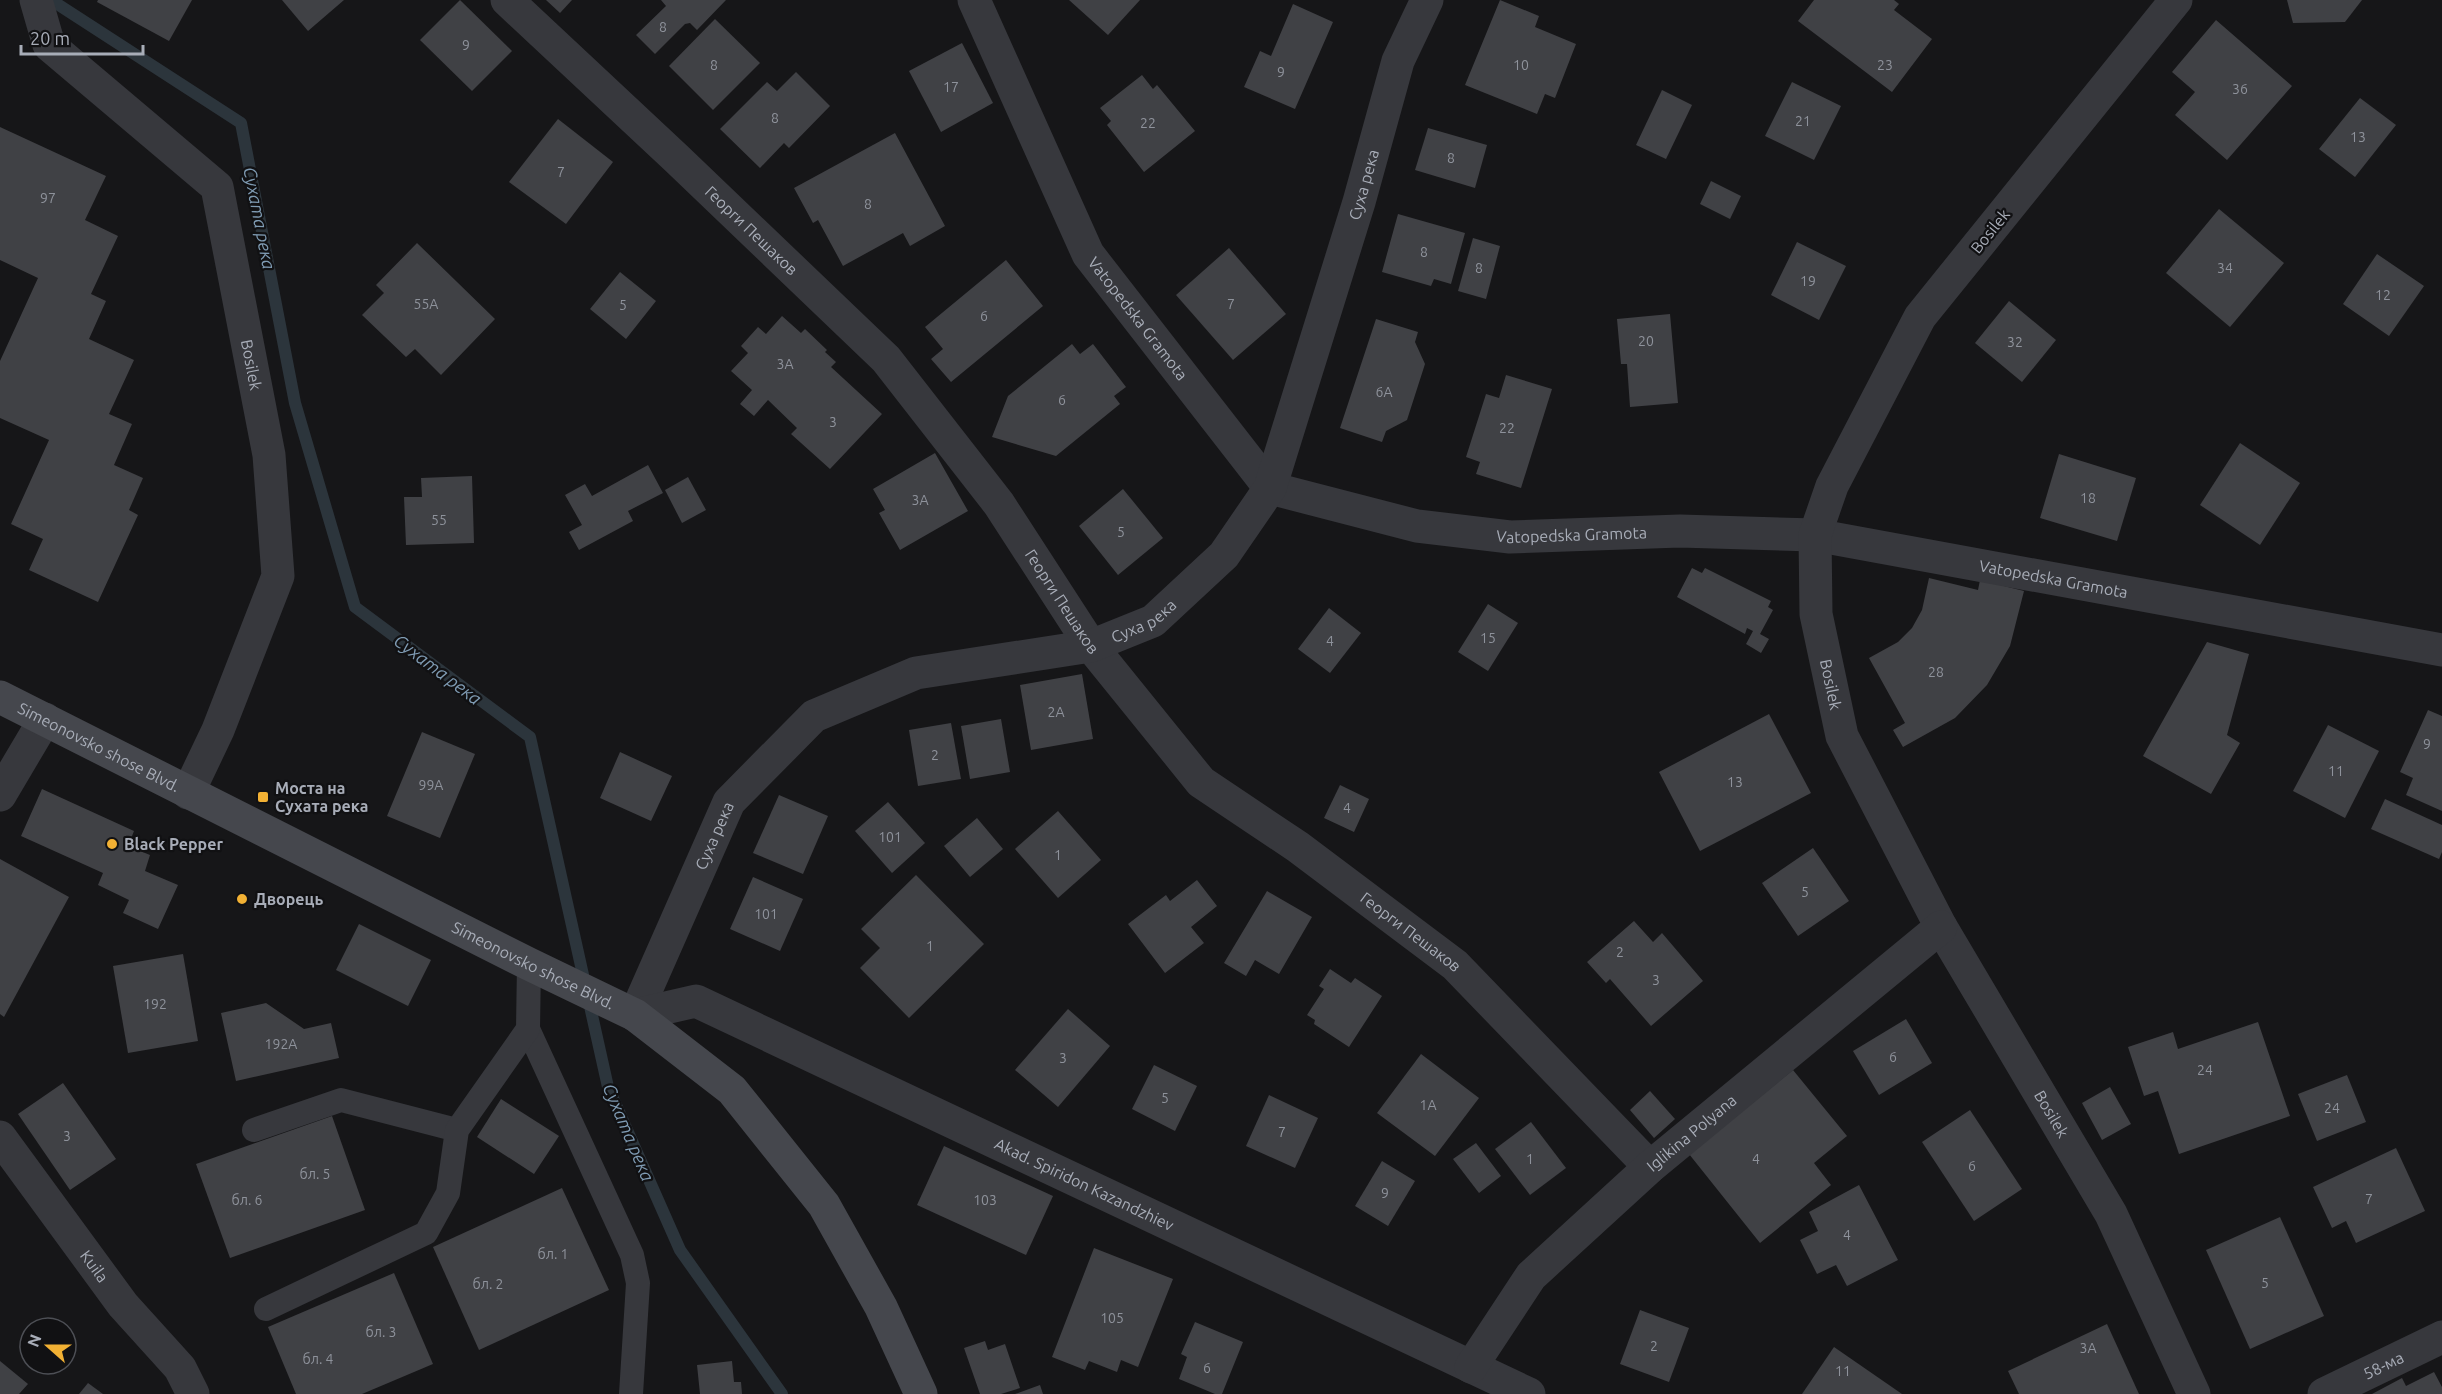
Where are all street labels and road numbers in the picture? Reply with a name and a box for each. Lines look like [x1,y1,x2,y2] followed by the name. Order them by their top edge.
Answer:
[1345,147,1382,222] street label: Суха река
[702,182,801,279] street label: Георги Пешаков
[1967,205,2013,257] street label: Bosilek
[1085,253,1192,383] street label: Vatopedska Gramota
[238,338,265,392] street label: Bosilek
[1495,523,1647,546] street label: Vatopedska Gramota
[1022,546,1103,657] street label: Георги Пешаков
[1978,556,2129,601] street label: Vatopedska Gramota
[1108,595,1180,646] street label: Суха река
[1817,657,1845,712] street label: Bosilek
[15,699,183,795] street label: Simeonovsko shose Blvd.
[691,799,737,872] street label: Суха река
[1357,888,1465,975] street label: Георги Пешаков
[449,918,617,1013] street label: Simeonovsko shose Blvd.
[2031,1087,2073,1141] street label: Bosilek
[1643,1091,1740,1175] street label: Iglikina Polyana
[992,1134,1177,1234] street label: Akad. Spiridon Kazandzhiev
[77,1247,112,1286] street label: Kuila
[2360,1348,2407,1383] street label: 58-ма

